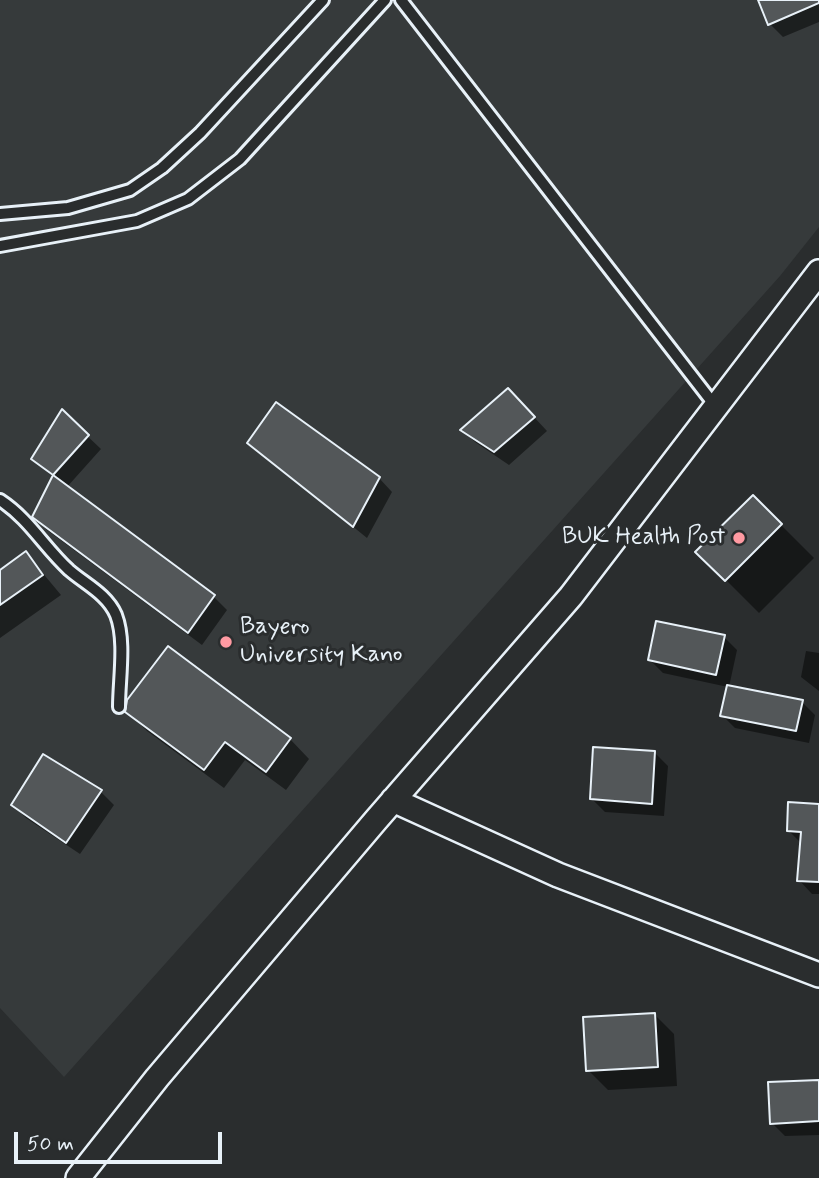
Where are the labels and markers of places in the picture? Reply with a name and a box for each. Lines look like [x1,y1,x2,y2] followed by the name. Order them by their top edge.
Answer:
[562,524,725,552] place label: BUK Health Post
[731,530,747,546] marker: BUK Health Post
[240,614,403,670] place label: Bayero University Kano
[218,634,234,650] marker: Bayero University Kano

